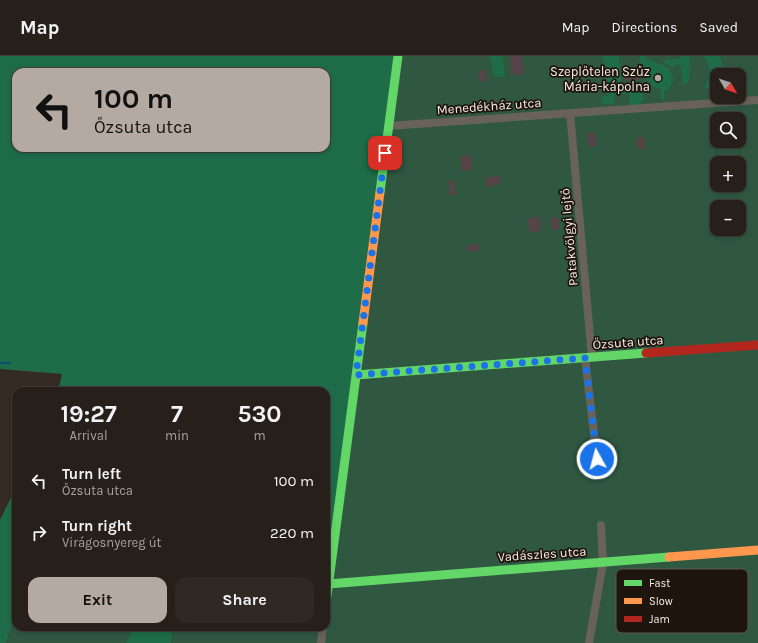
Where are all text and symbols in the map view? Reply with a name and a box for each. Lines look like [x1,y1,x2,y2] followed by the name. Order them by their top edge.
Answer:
[20,17,59,39] text: Map
[562,19,590,36] text: Map
[612,19,677,36] text: Directions
[699,19,738,36] text: Saved
[550,64,650,94] place label: Szeplőtelen Szűz Mária-kápolna
[710,68,746,104] north arrow
[710,68,746,236] map controls
[653,73,663,83] marker: Szeplőtelen Szűz Mária-kápolna
[94,82,173,115] text: 100 m
[28,84,80,136] icon: left
[436,95,542,117] street label: Menedékház utca
[710,112,746,148] button: search
[94,116,192,138] text: Őzsuta utca
[368,136,402,170] pin
[374,142,396,164] icon: arrive
[710,156,746,192] button: +
[557,188,581,286] street label: Patakvölgyi lejtő
[710,200,746,236] button: −
[592,331,664,352] street label: Őzsuta utca
[60,400,117,428] text: 19:27
[171,400,183,428] text: 7
[237,400,282,428] text: 530
[69,428,108,443] text: Arrival
[165,428,189,443] text: min
[253,428,266,443] text: m
[576,438,618,480] position arrow
[62,465,121,483] text: Turn left
[28,470,50,492] icon: left
[274,472,314,490] text: 100 m
[62,483,133,498] text: Őzsuta utca
[62,517,132,535] text: Turn right
[28,522,50,544] icon: right
[270,524,314,542] text: 220 m
[62,535,161,550] text: Virágosnyereg út
[497,543,587,565] street label: Vadászles utca
[616,569,748,633] legend
[28,577,167,623] button: Exit
[175,577,314,623] button: Share
[649,577,670,590] text: Fast
[649,595,673,608] text: Slow
[649,613,670,626] text: Jam

